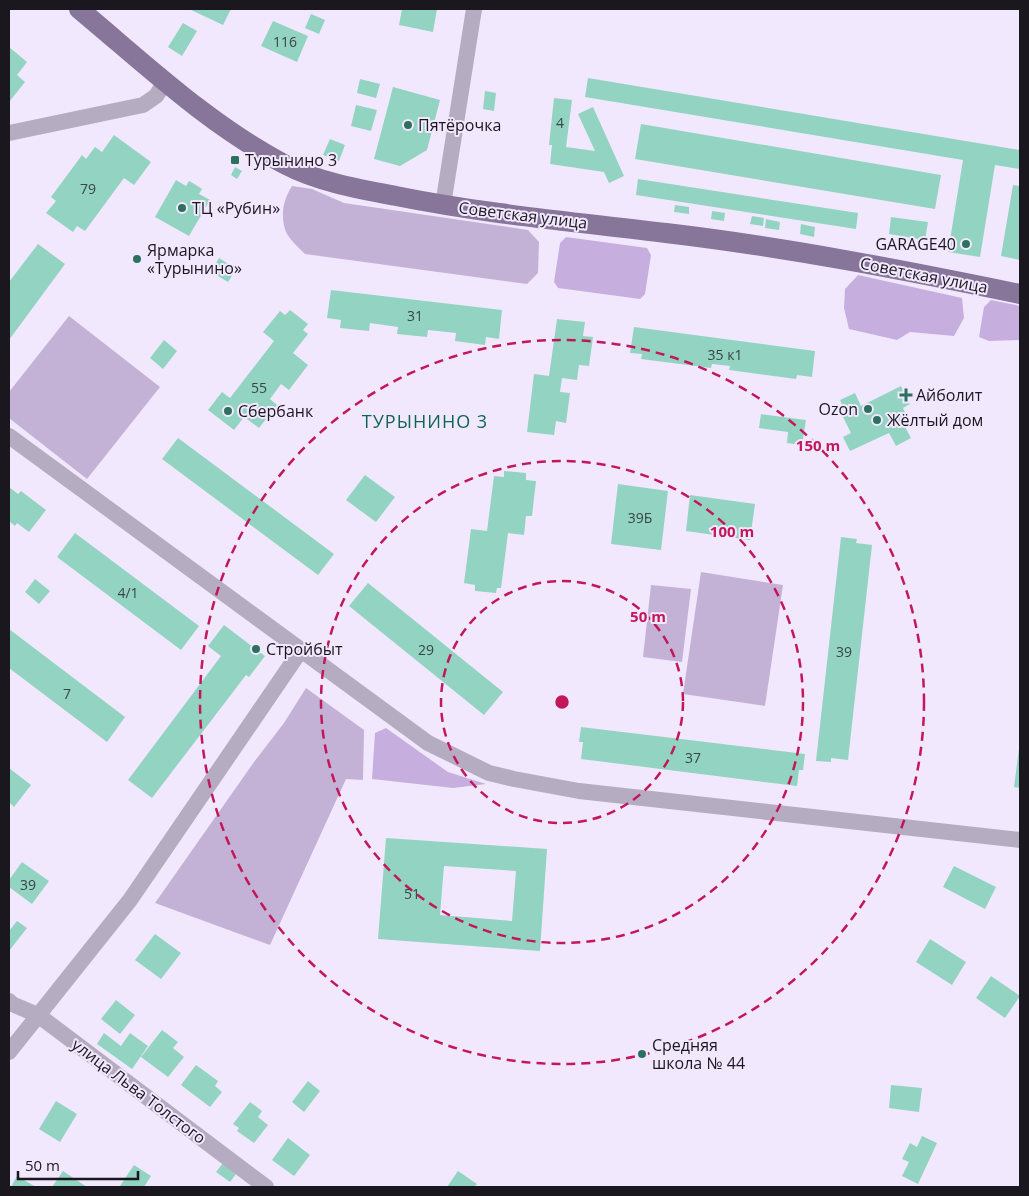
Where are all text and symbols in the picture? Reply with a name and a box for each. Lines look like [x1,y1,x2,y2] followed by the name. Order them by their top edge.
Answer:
[273,32,297,51] house number: 116
[556,113,564,132] house number: 4
[418,114,501,136] place label: Пятёрочка
[402,119,414,131] marker: Пятёрочка
[245,149,337,171] place label: Турынино 3
[229,154,241,166] marker: Турынино 3
[80,179,96,198] house number: 79
[457,196,589,234] street label: Советская улица
[192,197,280,219] place label: ТЦ «Рубин»
[176,202,188,214] marker: ТЦ «Рубин»
[875,233,956,255] place label: GARAGE40
[960,238,972,250] marker: GARAGE40
[147,239,242,279] place label: Ярмарка «Турынино»
[858,252,990,298] street label: Советская улица
[131,253,143,265] marker: Ярмарка «Турынино»
[407,306,423,325] house number: 31
[708,345,742,364] house number: 35 к1
[251,378,267,397] house number: 55
[916,384,983,406] place label: Айболит
[900,389,912,401] marker: Айболит
[819,398,858,420] place label: Ozon
[238,400,314,422] place label: Сбербанк
[862,403,874,415] marker: Ozon
[222,405,234,417] marker: Сбербанк
[362,409,488,433] district label: ТУРЫНИНО 3
[887,409,983,431] place label: Жёлтый дом
[871,414,883,426] marker: Жёлтый дом
[796,435,840,455] text: 150 m
[628,508,652,527] house number: 39Б
[710,521,754,541] text: 100 m
[117,583,139,602] house number: 4/1
[630,606,666,626] text: 50 m
[266,638,343,660] place label: Стройбыт
[418,640,434,659] house number: 29
[836,642,852,661] house number: 39
[250,643,262,655] marker: Стройбыт
[63,684,71,703] house number: 7
[553,693,571,711] centre of rings
[685,748,701,767] house number: 37
[20,875,36,894] house number: 39
[404,884,420,903] house number: 51
[68,1033,210,1149] street label: улица Льва Толстого
[652,1034,745,1074] place label: Средняя школа № 44
[636,1048,648,1060] marker: Средняя школа № 44
[18,1148,138,1180] scale bar
[25,1155,60,1175] text: 50 m

